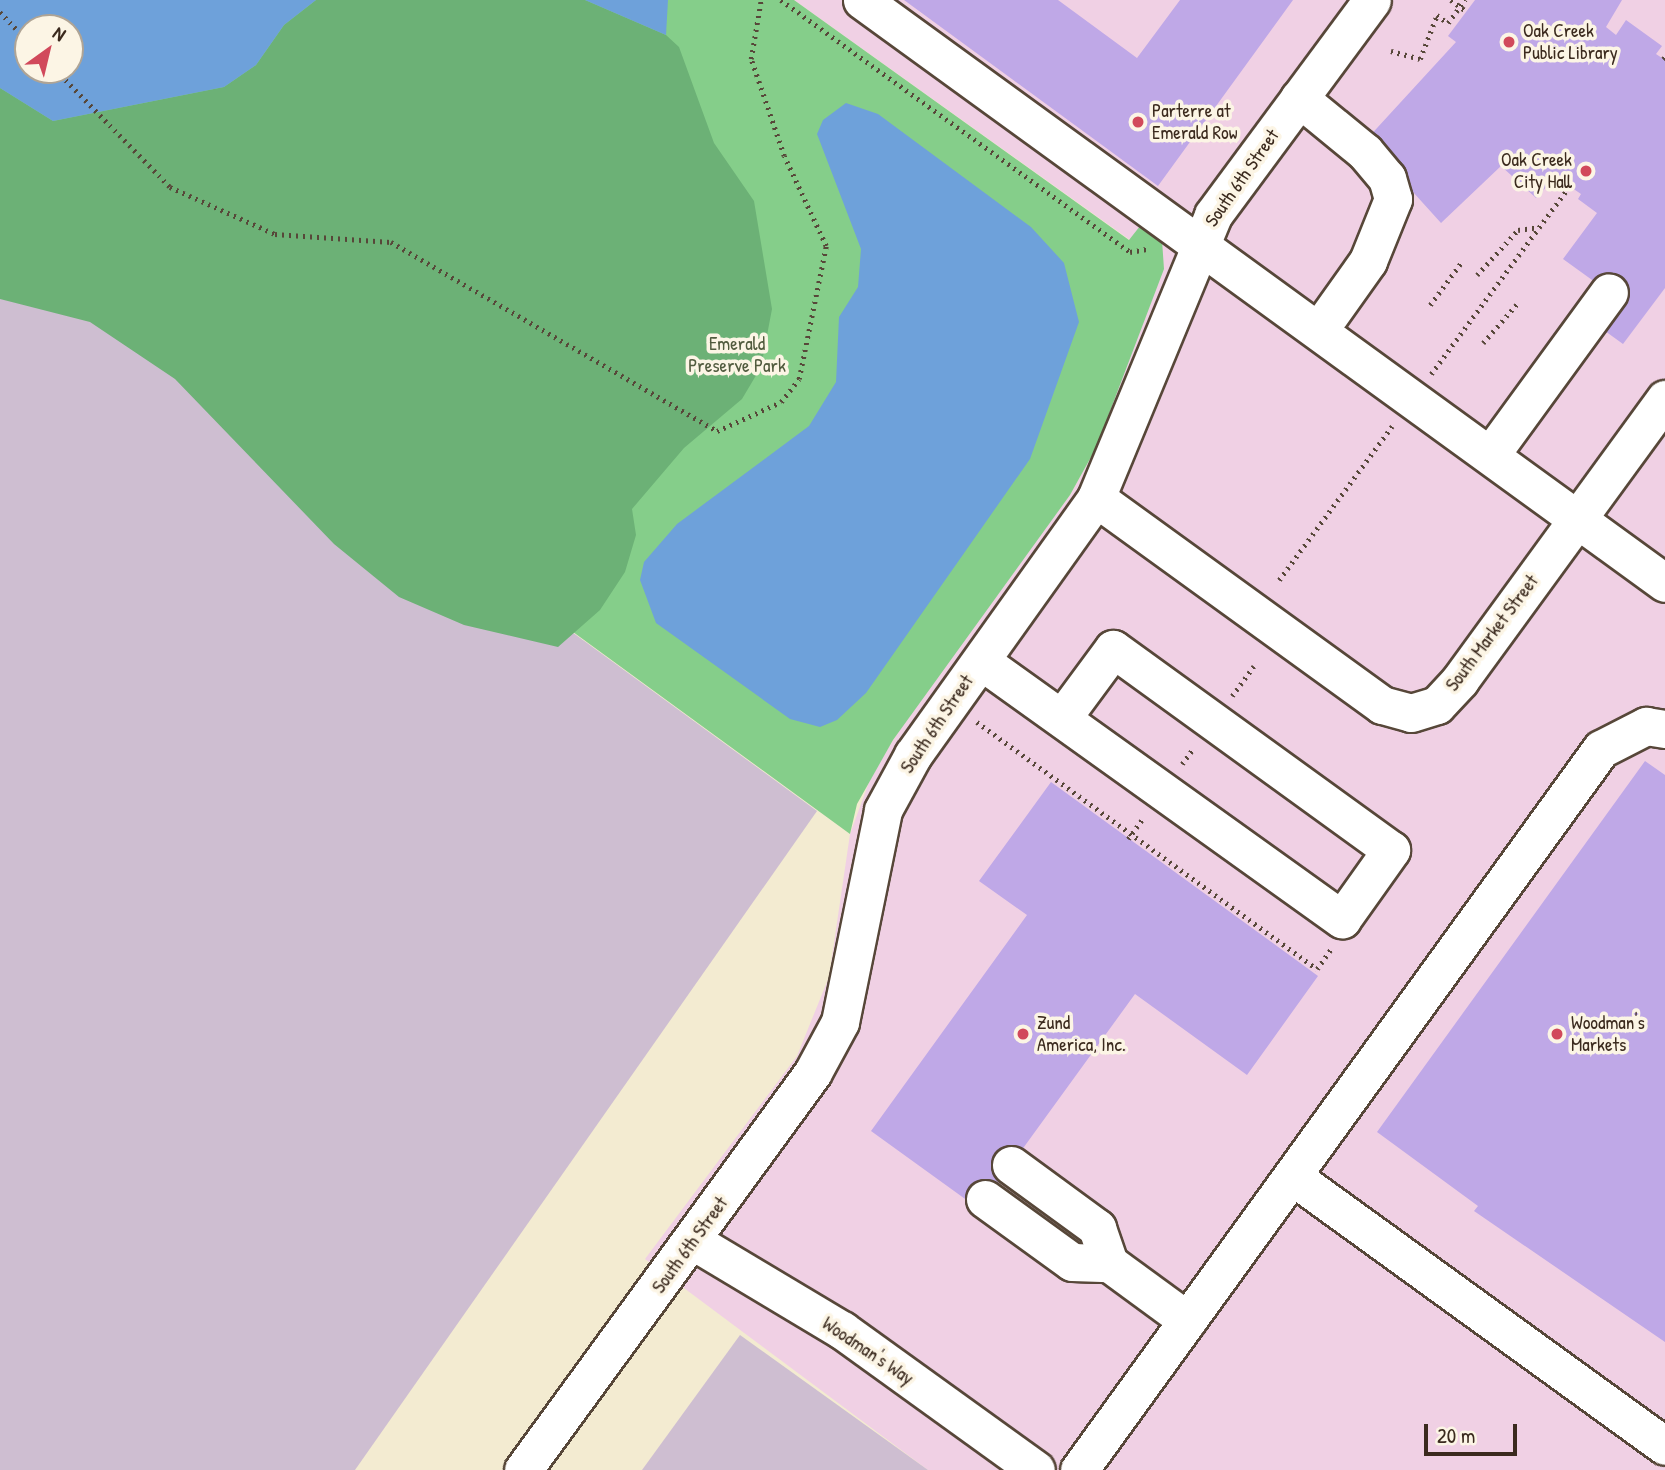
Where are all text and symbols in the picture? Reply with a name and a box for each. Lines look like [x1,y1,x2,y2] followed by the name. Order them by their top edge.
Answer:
[14,14,84,84] north arrow
[48,20,71,47] text: N
[1523,20,1618,64] place label: Oak Creek Public Library
[1501,34,1517,50] marker: Oak Creek Public Library
[1152,100,1238,144] place label: Parterre at Emerald Row
[1130,114,1146,130] marker: Parterre at Emerald Row
[1200,125,1284,231] street label: South 6th Street
[1501,149,1572,193] place label: Oak Creek City Hall
[1578,163,1594,179] marker: Oak Creek City Hall
[688,333,786,377] park label: Emerald Preserve Park
[1441,570,1543,696] street label: South Market Street
[896,671,978,777] street label: South 6th Street
[1037,1012,1126,1056] place label: Zund America, Inc.
[1571,1012,1645,1056] place label: Woodman's Markets
[1015,1026,1031,1042] marker: Zund America, Inc.
[1549,1026,1565,1042] marker: Woodman's Markets
[647,1192,733,1298] street label: South 6th Street
[818,1312,918,1390] street label: Woodman's Way
[1427,1410,1520,1454] scale bar
[1437,1421,1475,1450] text: 20 m

